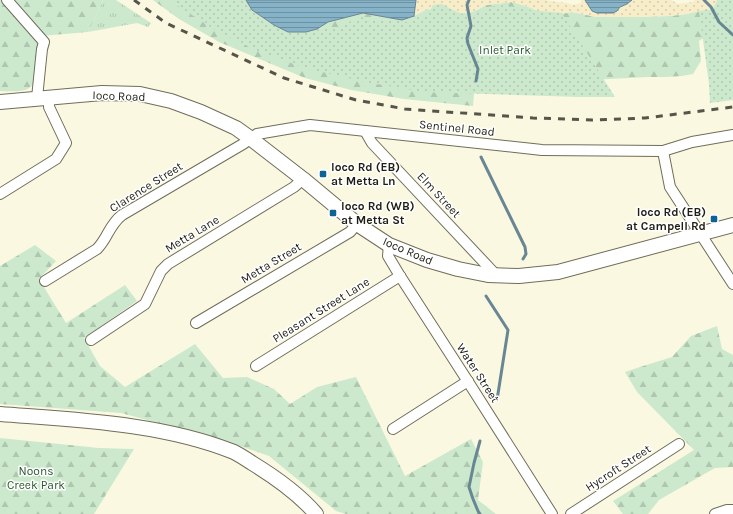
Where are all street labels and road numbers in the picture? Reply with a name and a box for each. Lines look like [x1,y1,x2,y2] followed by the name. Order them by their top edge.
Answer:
[92,88,146,104] street label: Ioco Road
[418,117,496,139] street label: Sentinel Road
[107,159,185,215] street label: Clarence Street
[414,169,464,221] street label: Elm Street
[162,212,222,256] street label: Metta Lane
[381,234,435,268] street label: Ioco Road
[238,239,304,286] street label: Metta Street
[270,274,372,346] street label: Pleasant Street Lane
[454,341,503,406] street label: Water Street
[583,441,654,494] street label: Hycroft Street

